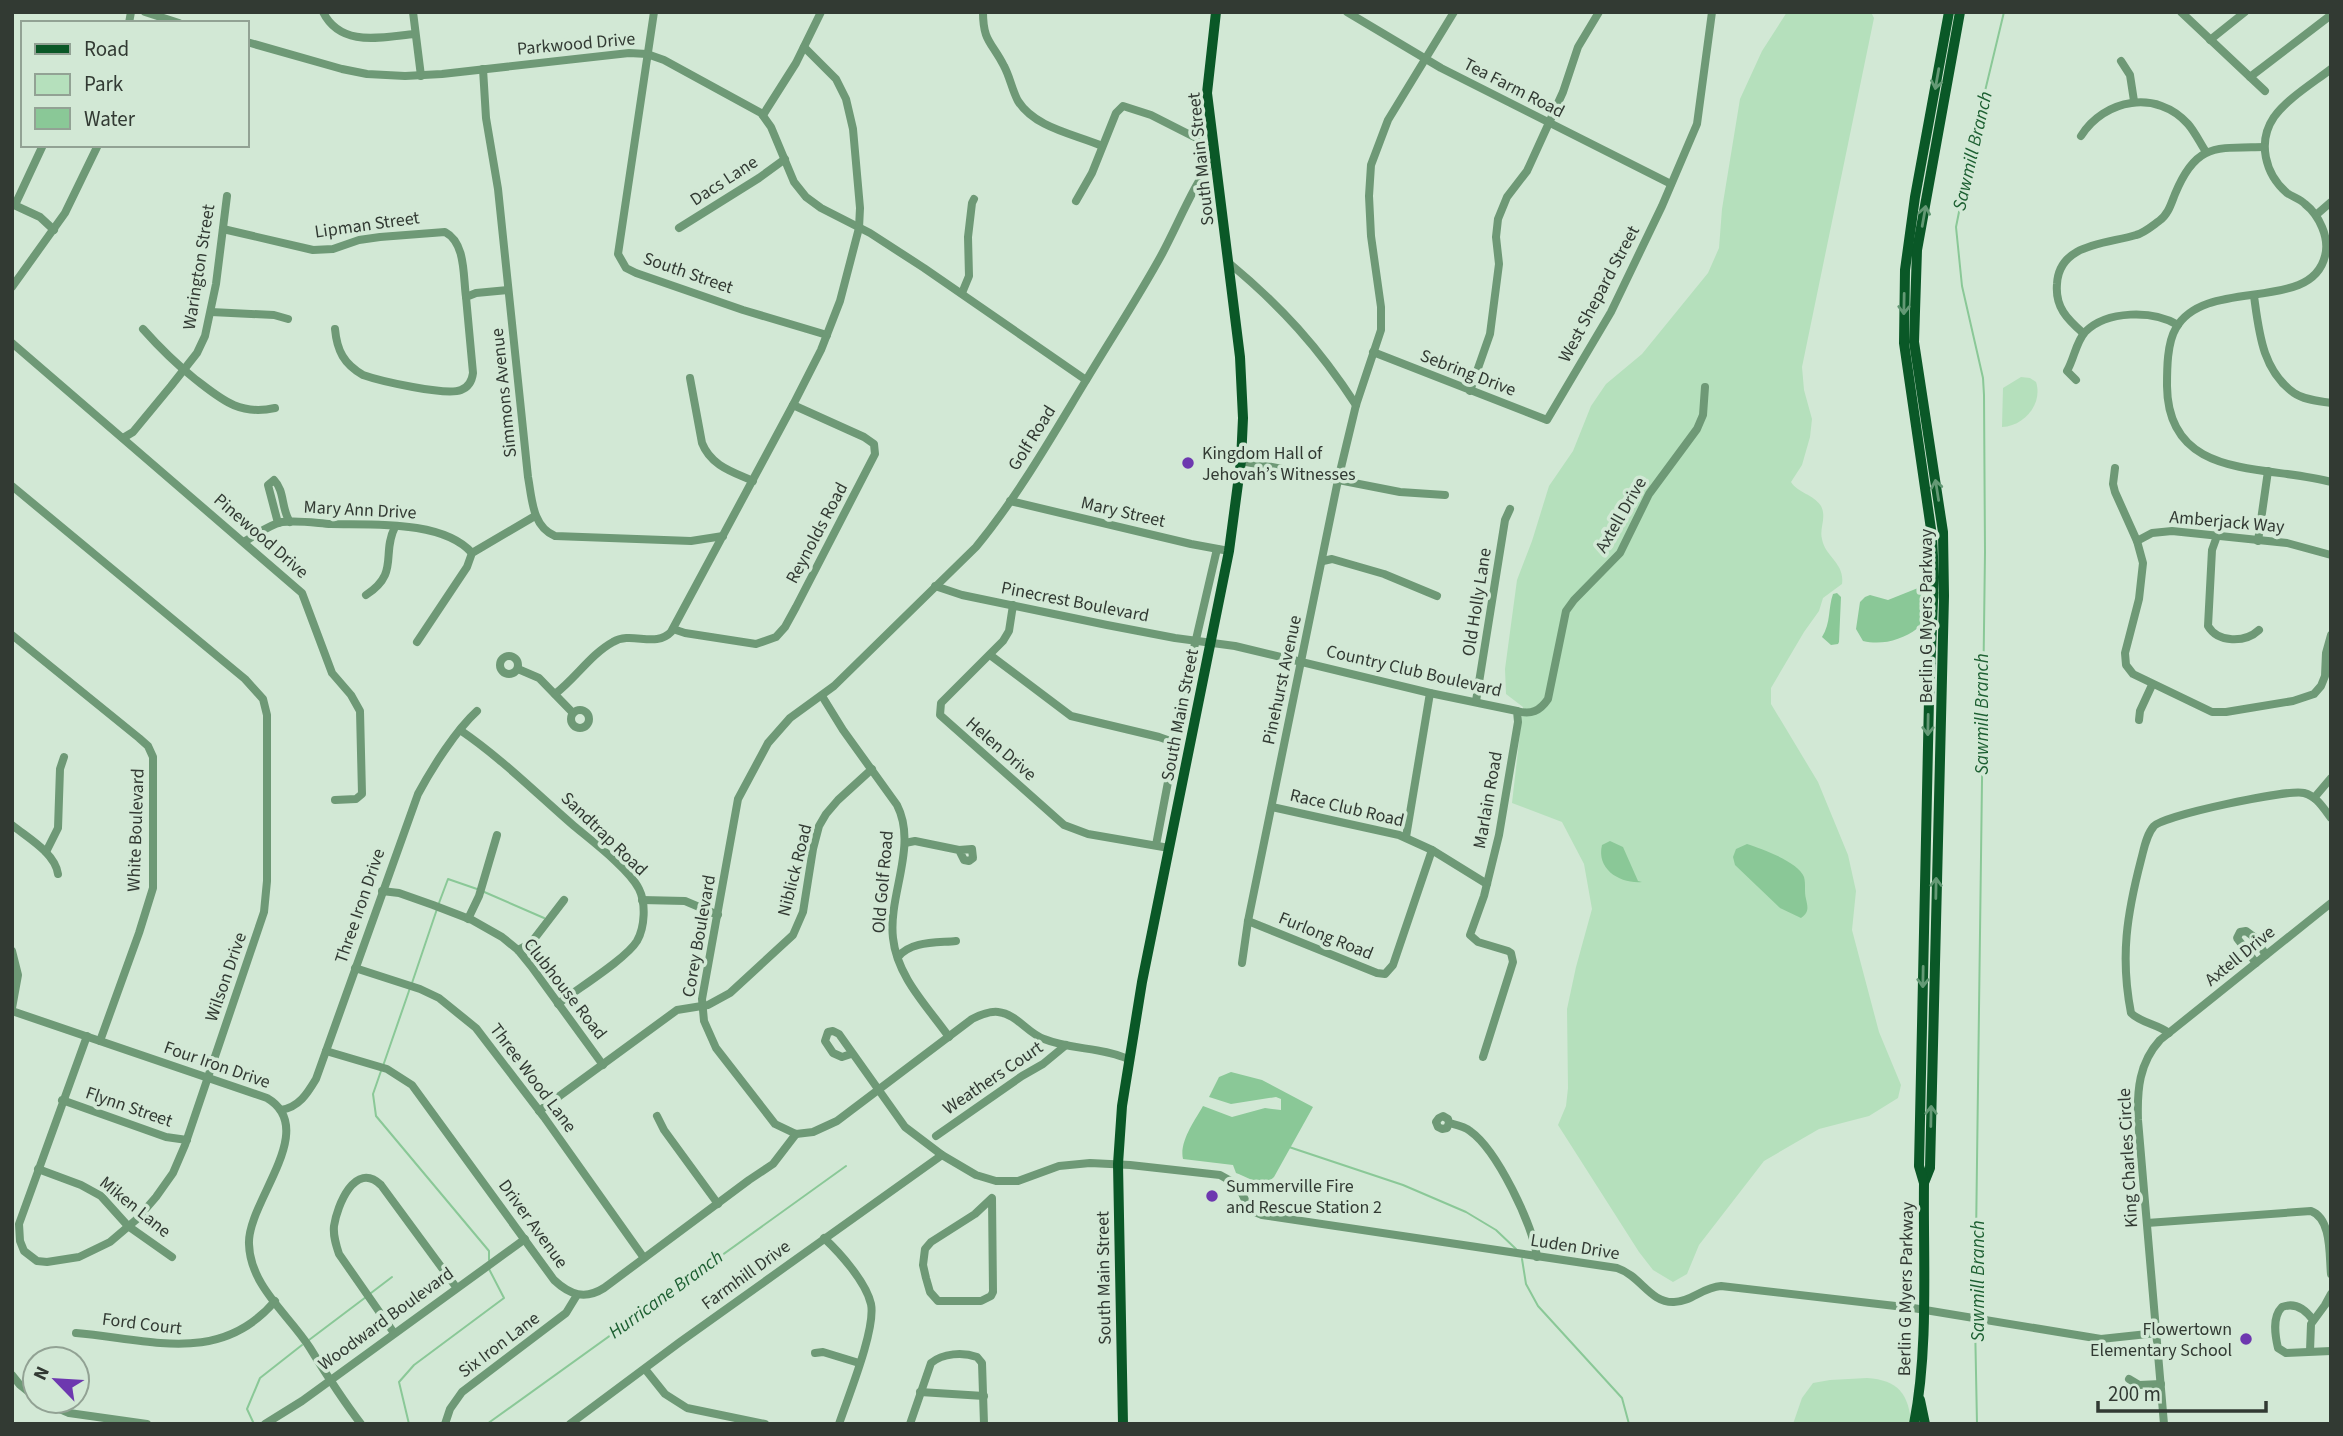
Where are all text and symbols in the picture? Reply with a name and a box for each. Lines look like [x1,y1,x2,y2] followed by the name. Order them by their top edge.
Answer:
[21,21,248,147] legend
[516,26,636,62] street label: Parkwood Drive
[84,34,129,64] text: Road
[1459,52,1569,124] street label: Tea Farm Road
[1929,67,1943,90] one-way arrow
[84,69,124,99] text: Park
[1946,89,2000,213] water label: Sawmill Branch
[1182,91,1220,227] street label: South Main Street
[84,104,136,134] text: Water
[685,150,763,212] street label: Dacs Lane
[177,202,221,332] street label: Warington Street
[313,205,421,245] street label: Lipman Street
[1917,205,1931,228] one-way arrow
[1552,221,1646,367] street label: West Shepard Street
[640,246,736,300] street label: South Street
[1897,292,1911,315] one-way arrow
[485,327,523,459] street label: Simmons Avenue
[1417,343,1520,403] street label: Sebring Drive
[1002,400,1062,476] street label: Golf Road
[1202,441,1356,487] place label: Kingdom Hall of Jehovah’s Witnesses
[1180,455,1196,471] marker: Kingdom Hall of Jehovah’s Witnesses
[1589,472,1653,558] street label: Axtell Drive
[780,478,854,588] street label: Reynolds Road
[1930,479,1943,502] one-way arrow
[208,488,314,584] street label: Pinewood Drive
[1078,490,1168,534] street label: Mary Street
[303,495,417,525] street label: Mary Ann Drive
[2168,505,2286,540] street label: Amberjack Way
[1914,528,1939,703] street label: Berlin G Myers Parkway
[1456,546,1498,658] street label: Old Holly Lane
[999,575,1151,629] street label: Pinecrest Boulevard
[1256,613,1308,747] street label: Pinehurst Avenue
[1324,639,1504,703] street label: Country Club Boulevard
[1155,647,1205,783] street label: South Main Street
[1969,653,1996,775] water label: Sawmill Branch
[960,711,1042,787] street label: Helen Drive
[1922,714,1935,737] one-way arrow
[1467,749,1509,851] street label: Marlain Road
[121,768,151,892] street label: White Boulevard
[1287,783,1407,833] street label: Race Club Road
[555,786,653,882] street label: Sandtrap Road
[771,821,819,919] street label: Niblick Road
[866,830,900,934] street label: Old Golf Road
[329,845,391,967] street label: Three Iron Drive
[676,873,722,999] street label: Corey Boulevard
[1930,877,1943,900] one-way arrow
[1275,906,1377,966] street label: Furlong Road
[2200,920,2281,992] street label: Axtell Drive
[199,929,253,1025] street label: Wilson Drive
[517,933,613,1045] street label: Clubhouse Road
[1916,966,1930,989] one-way arrow
[484,1018,582,1138] street label: Three Wood Lane
[160,1035,274,1095] street label: Four Iron Drive
[938,1035,1048,1121] street label: Weathers Court
[82,1080,176,1134] street label: Flynn Street
[2112,1087,2144,1229] street label: King Charles Circle
[1924,1105,1938,1128] one-way arrow
[94,1171,176,1244] street label: Miken Lane
[492,1174,574,1274] street label: Driver Avenue
[1226,1174,1382,1220] place label: Summerville Fire and Rescue Station 2
[1204,1188,1220,1204] marker: Summerville Fire and Rescue Station 2
[1892,1201,1920,1376] street label: Berlin G Myers Parkway
[1090,1211,1118,1345] street label: South Main Street
[1965,1220,1992,1342] water label: Sawmill Branch
[1529,1228,1621,1266] street label: Luden Drive
[696,1234,796,1316] street label: Farmhill Drive
[603,1244,729,1346] water label: Hurricane Branch
[313,1261,459,1377] street label: Woodward Boulevard
[453,1306,545,1384] street label: Six Iron Lane
[101,1307,183,1341] street label: Ford Court
[2090,1317,2232,1363] place label: Flowertown Elementary School
[2238,1331,2254,1347] marker: Flowertown Elementary School
[21,1345,91,1415] north arrow
[27,1362,57,1385] text: N
[2098,1370,2266,1414] scale bar
[2108,1379,2161,1409] text: 200 m

